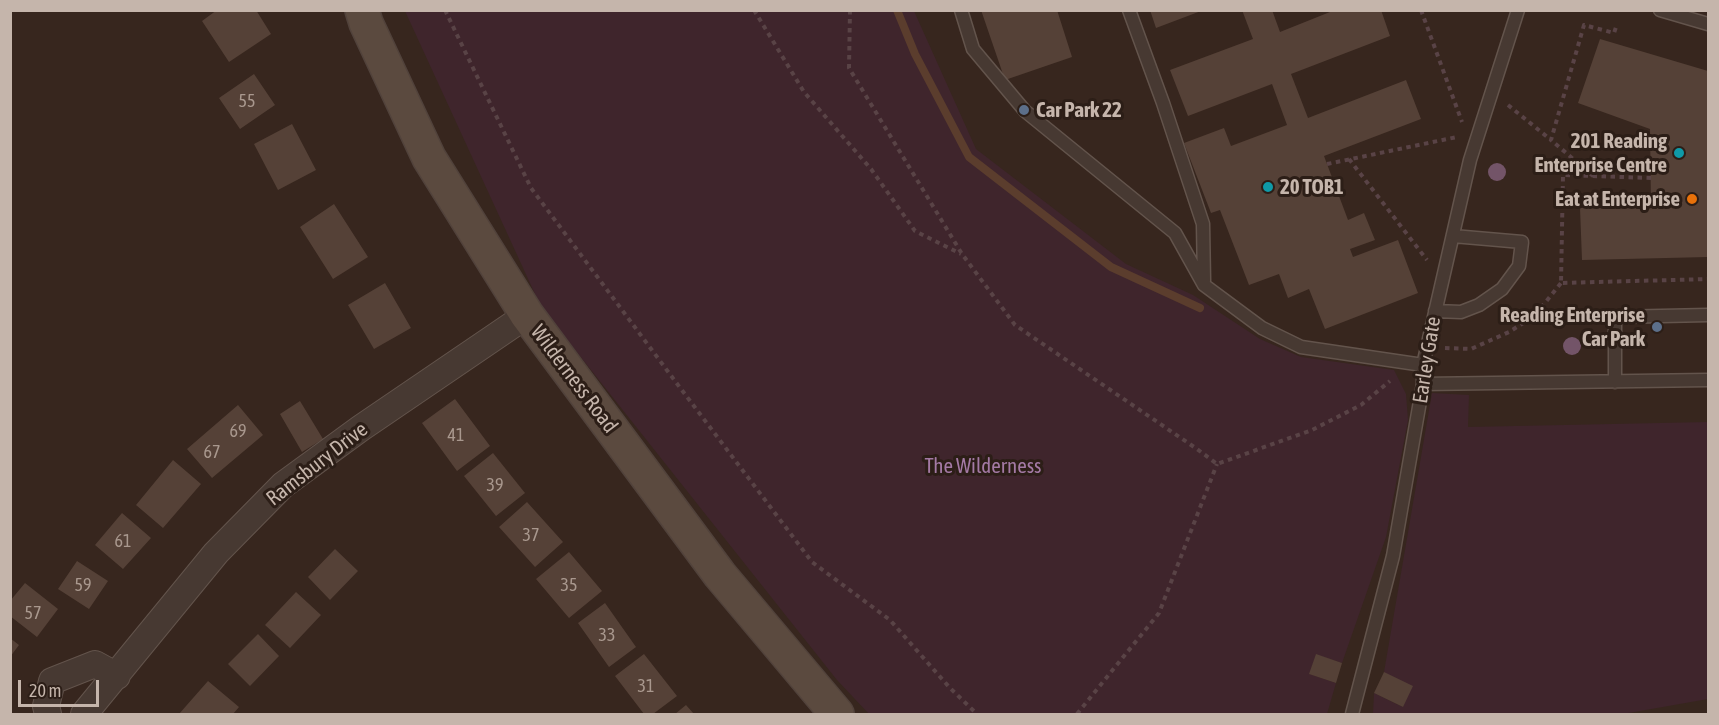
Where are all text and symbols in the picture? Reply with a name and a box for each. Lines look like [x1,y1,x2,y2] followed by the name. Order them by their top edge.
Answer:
[239,90,255,112] house number: 55
[1036,97,1122,123] place label: Car Park 22
[1017,103,1031,117] marker: Car Park 22
[1535,128,1667,178] place label: 201 Reading Enterprise Centre
[1672,146,1686,160] marker: 201 Reading Enterprise Centre
[1280,174,1344,200] place label: 20 TOB1
[1261,180,1275,194] marker: 20 TOB1
[1555,186,1680,212] place label: Eat at Enterprise
[1685,192,1699,206] marker: Eat at Enterprise
[1500,302,1645,352] place label: Reading Enterprise Car Park
[1408,315,1446,405] street label: Earley Gate
[525,320,623,438] street label: Wilderness Road
[1650,320,1664,334] marker: Reading Enterprise Car Park
[261,417,373,511] street label: Ramsbury Drive
[230,420,246,442] house number: 69
[448,424,464,446] house number: 41
[204,441,220,463] house number: 67
[924,453,1042,479] park label: The Wilderness
[487,474,503,496] house number: 39
[523,524,539,546] house number: 37
[115,530,131,552] house number: 61
[75,574,91,596] house number: 59
[561,574,577,596] house number: 35
[25,602,41,624] house number: 57
[599,624,615,646] house number: 33
[21,668,102,706] scale bar
[638,675,654,697] house number: 31
[29,680,61,701] text: 20 m

